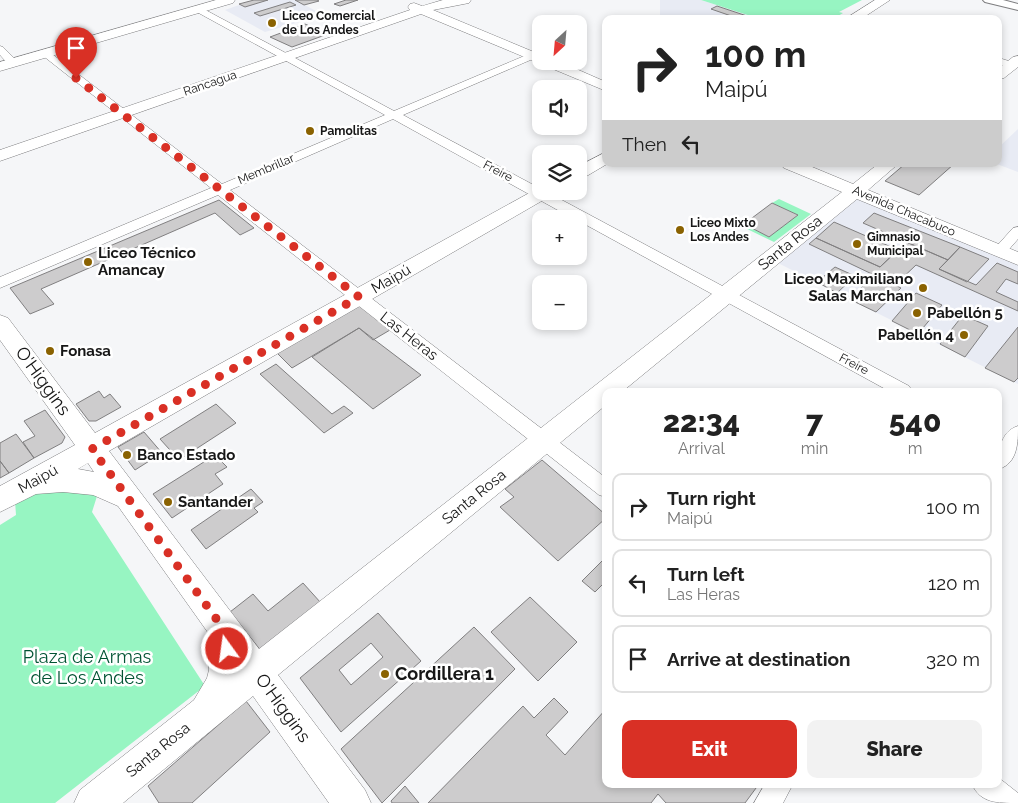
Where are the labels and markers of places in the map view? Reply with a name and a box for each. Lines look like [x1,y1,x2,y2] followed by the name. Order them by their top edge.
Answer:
[282,9,375,37] place label: Liceo Comercial de Los Andes
[266,17,278,29] marker: Liceo Comercial de Los Andes
[55,27,97,78] pin
[320,124,377,138] place label: Pamolitas
[304,125,316,137] marker: Pamolitas
[690,216,756,244] place label: Liceo Mixto Los Andes
[674,224,686,236] marker: Liceo Mixto Los Andes
[867,230,923,258] place label: Gimnasio Municipal
[851,238,863,250] marker: Gimnasio Municipal
[98,244,196,279] place label: Liceo Técnico Amancay
[82,256,94,268] marker: Liceo Técnico Amancay
[784,270,913,305] place label: Liceo Maximiliano Salas Marchan
[917,282,929,294] marker: Liceo Maximiliano Salas Marchan
[927,304,1003,322] place label: Pabellón 5
[911,307,923,319] marker: Pabellón 5
[878,326,954,344] place label: Pabellón 4
[958,329,970,341] marker: Pabellón 4
[60,342,111,360] place label: Fonasa
[44,345,56,357] marker: Fonasa
[137,446,235,464] place label: Banco Estado
[121,449,133,461] marker: Banco Estado
[178,493,253,511] place label: Santander
[162,496,174,508] marker: Santander
[395,663,494,684] place label: Cordillera 1
[379,668,391,680] marker: Cordillera 1

